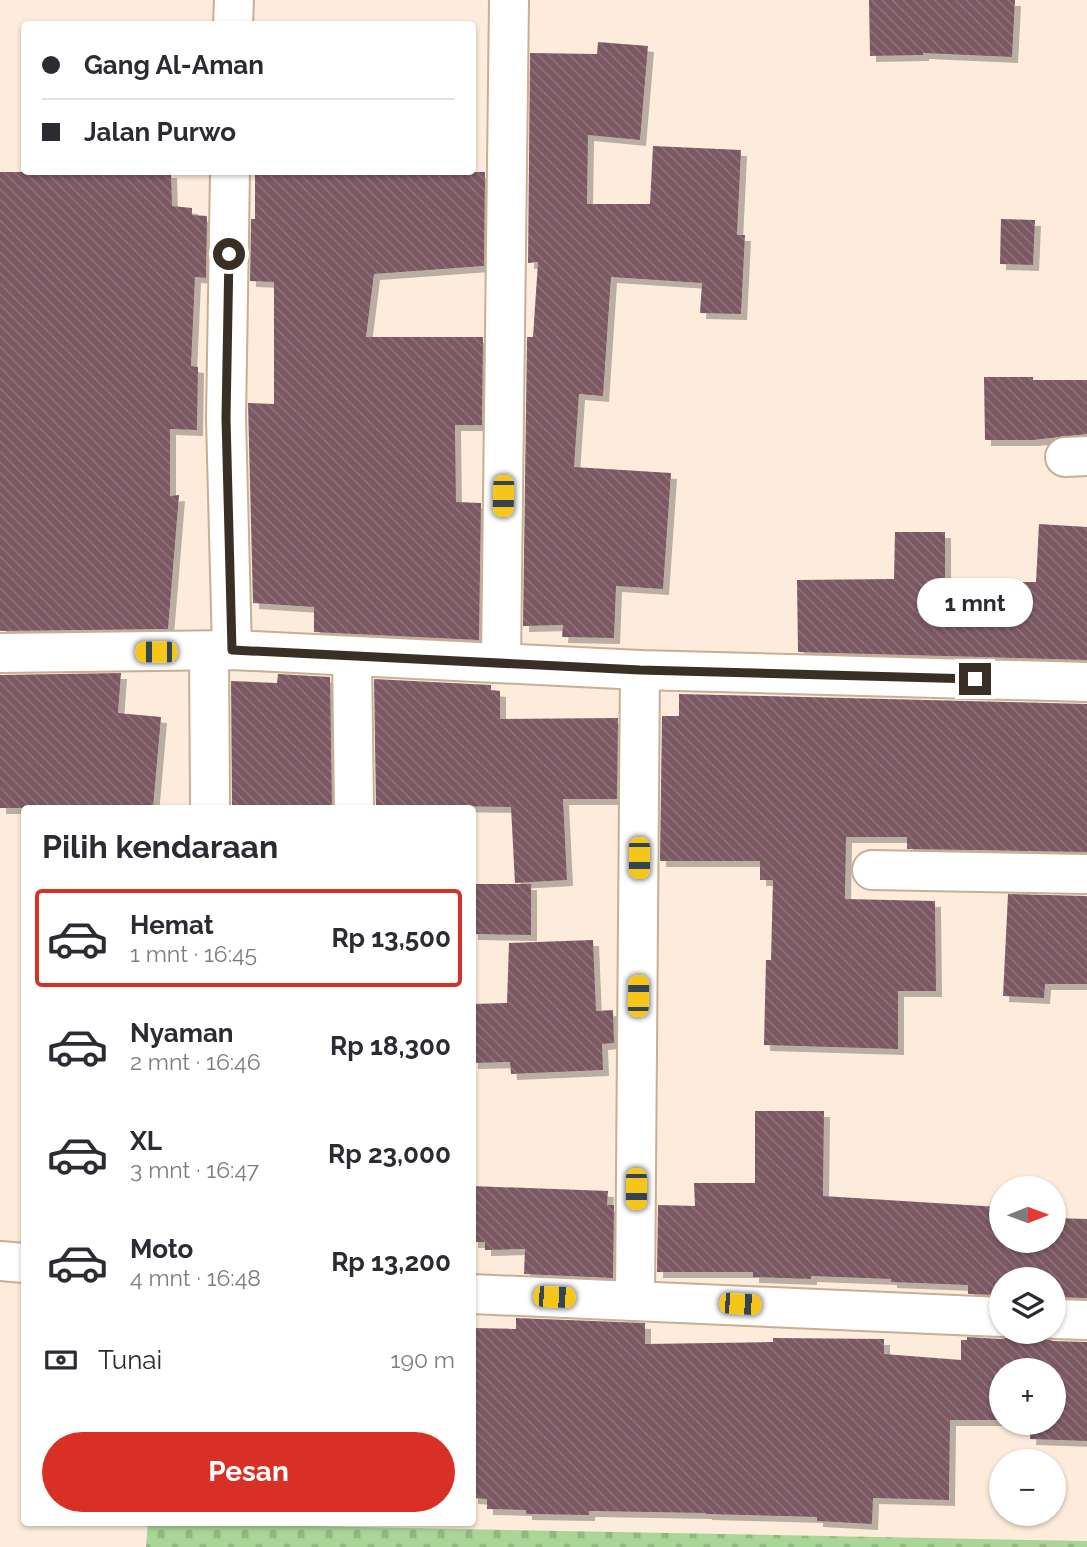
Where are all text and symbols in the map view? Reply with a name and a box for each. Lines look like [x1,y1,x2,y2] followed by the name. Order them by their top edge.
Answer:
[84,50,264,80] text: Gang Al-Aman
[84,117,236,147] text: Jalan Purwo
[213,238,245,270] route start
[493,475,514,517] car
[917,578,1033,626] callout: 1 mnt
[945,589,1005,616] text: 1 mnt
[136,642,178,663] car
[959,663,991,695] route end
[42,828,278,865] text: Pilih kendaraan
[629,837,650,879] car
[46,907,109,970] icon: car
[130,910,214,940] text: Hemat
[331,923,451,953] text: Rp 13,500
[130,940,257,967] text: 1 mnt · 16:45
[628,975,649,1017] car
[46,1015,109,1078] icon: car
[130,1018,234,1048] text: Nyaman
[330,1031,451,1061] text: Rp 18,300
[130,1048,261,1075] text: 2 mnt · 16:46
[46,1123,109,1186] icon: car
[130,1126,162,1156] text: XL
[328,1139,451,1169] text: Rp 23,000
[130,1156,259,1183] text: 3 mnt · 16:47
[626,1168,647,1210] car
[989,1176,1066,1253] north arrow
[989,1176,1066,1526] map controls
[46,1231,109,1294] icon: car
[130,1234,193,1264] text: Moto
[331,1247,451,1277] text: Rp 13,200
[130,1264,261,1291] text: 4 mnt · 16:48
[989,1267,1066,1344] button: layers
[533,1286,576,1308] car
[719,1292,762,1316] car
[42,1341,80,1379] icon: cash
[98,1345,162,1375] text: Tunai
[391,1346,455,1373] text: 190 m
[989,1358,1066,1435] button: +
[42,1432,455,1512] button: Pesan
[989,1449,1066,1526] button: −

